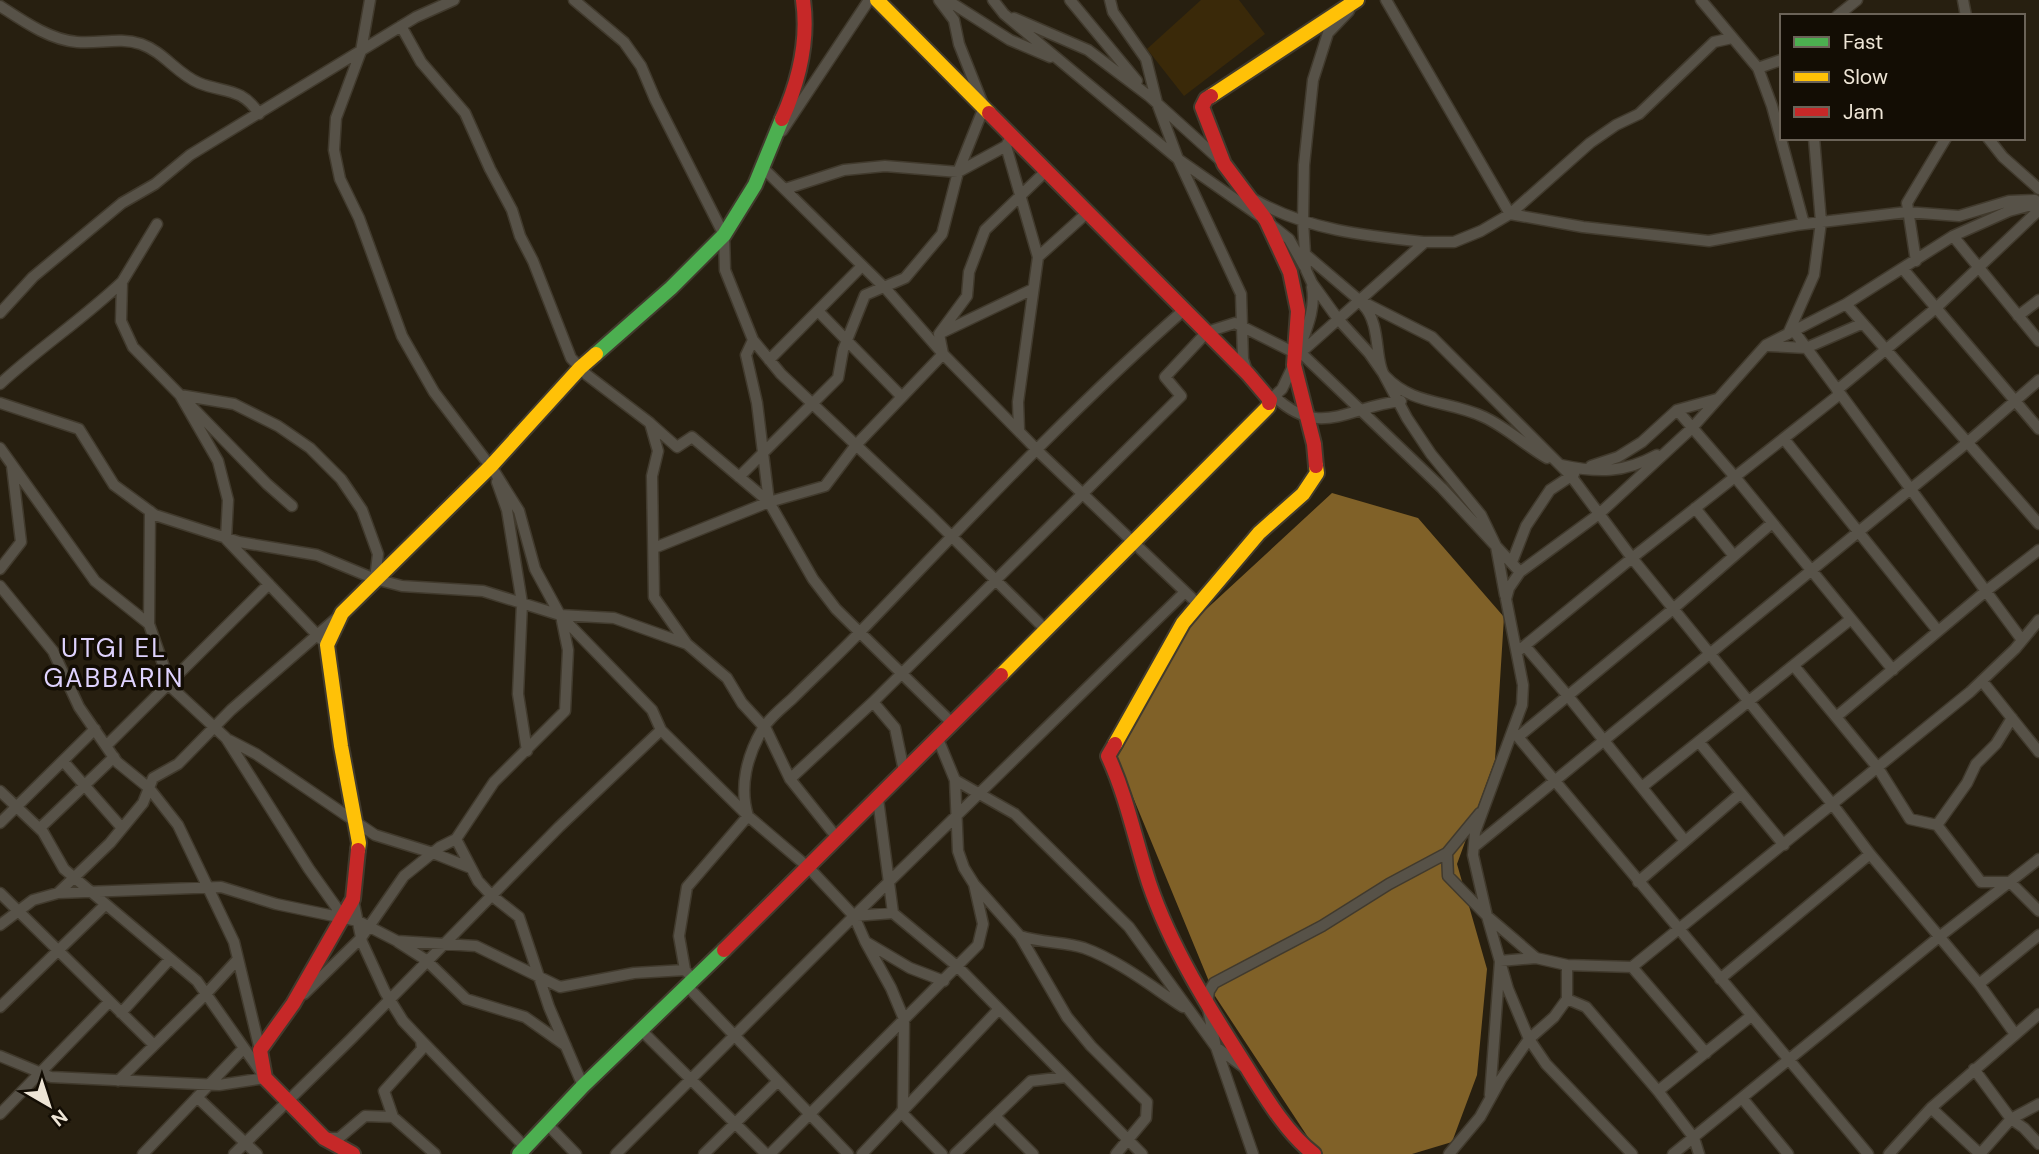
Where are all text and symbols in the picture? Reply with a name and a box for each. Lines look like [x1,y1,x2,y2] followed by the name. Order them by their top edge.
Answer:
[1780,14,2025,140] legend
[1843,28,1883,56] text: Fast
[1843,63,1888,91] text: Slow
[1843,98,1884,126] text: Jam
[44,631,184,695] district label: UTGI EL GABBARIN
[14,1070,84,1140] north arrow
[46,1104,73,1132] text: N

